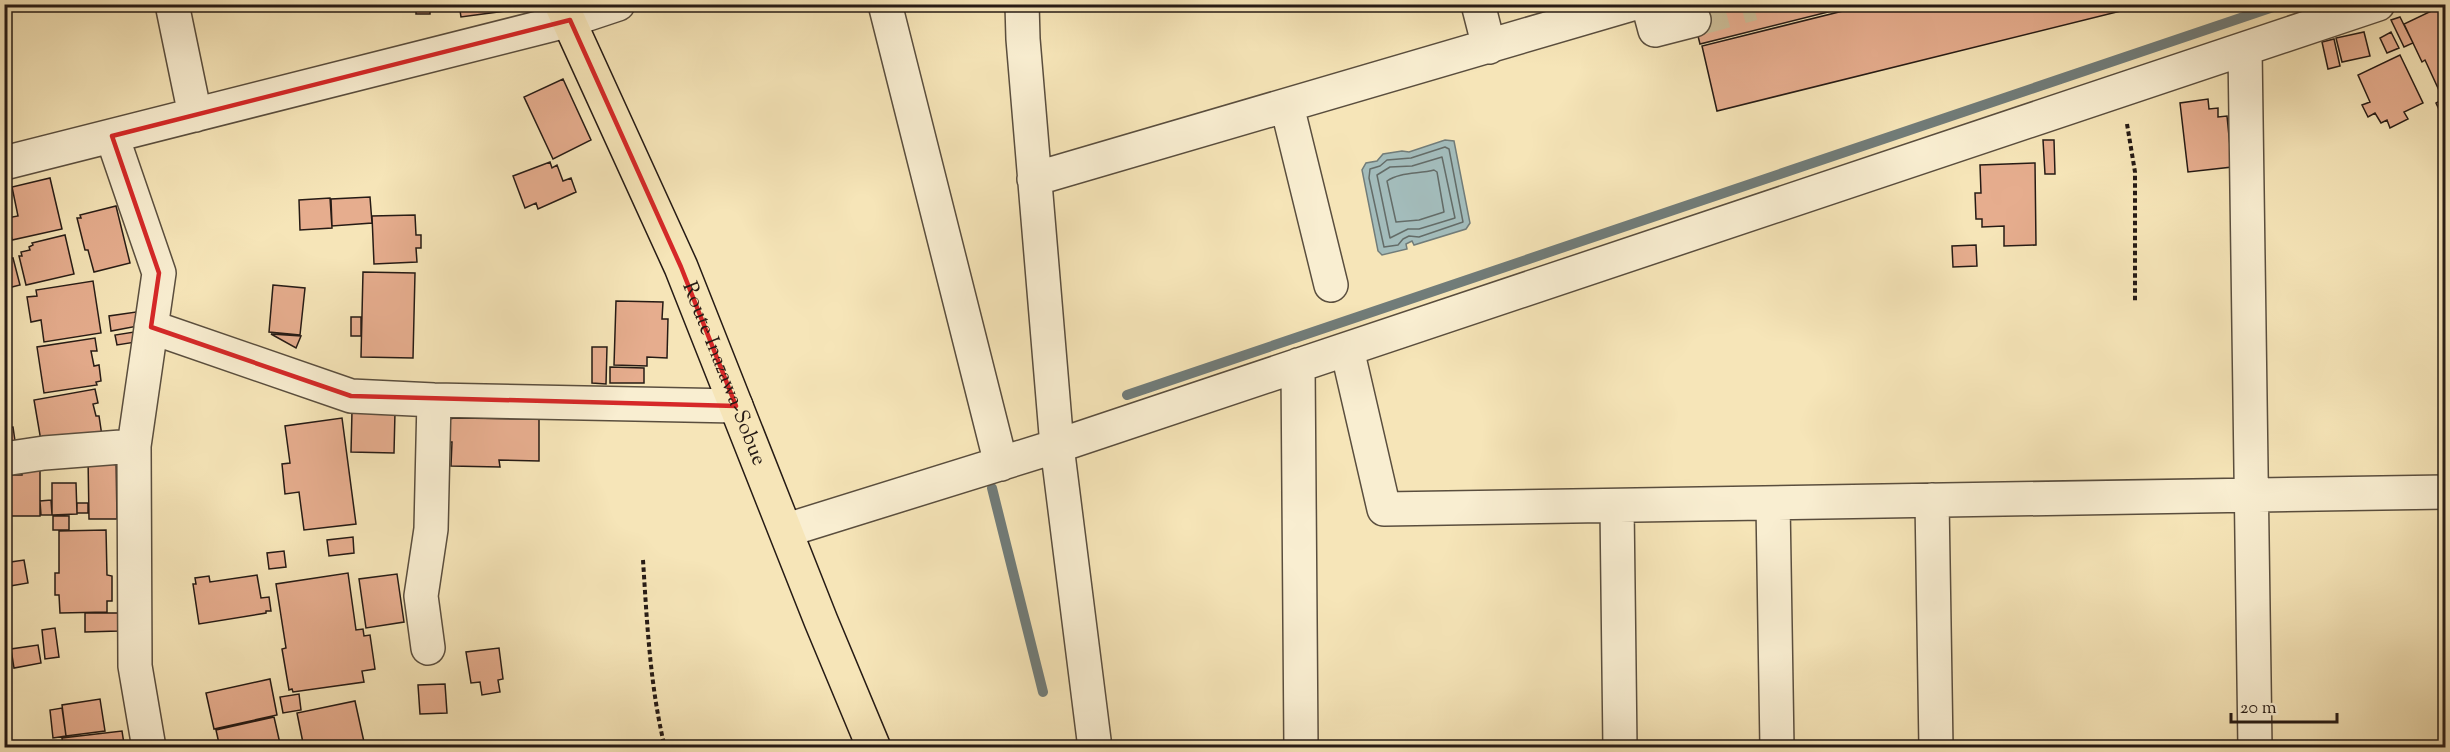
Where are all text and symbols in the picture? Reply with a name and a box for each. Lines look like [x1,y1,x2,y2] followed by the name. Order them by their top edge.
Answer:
[673,278,773,470] street label: Route Inazawa-Sobue
[2231,686,2338,724] scale bar
[2240,696,2277,722] text: 20 m

